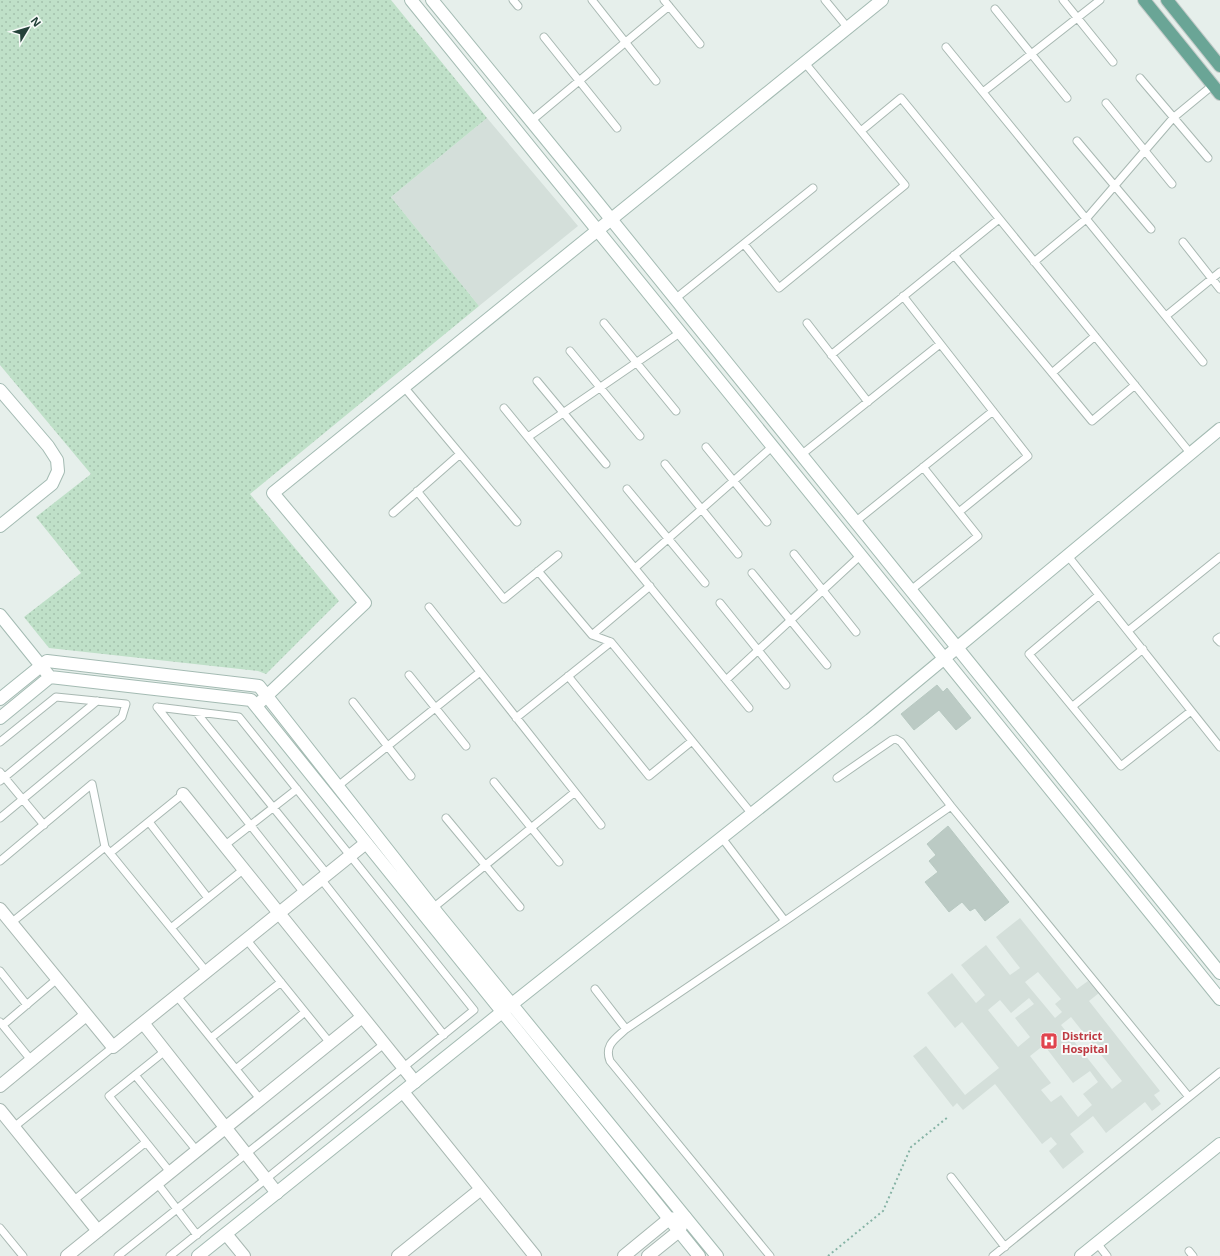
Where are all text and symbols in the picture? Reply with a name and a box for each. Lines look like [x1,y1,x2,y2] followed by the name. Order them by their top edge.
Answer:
[8,8,48,48] north arrow
[28,13,45,30] text: N
[1062,1028,1108,1056] place label: District Hospital
[1039,1031,1059,1051] hospital icon: District Hospital

